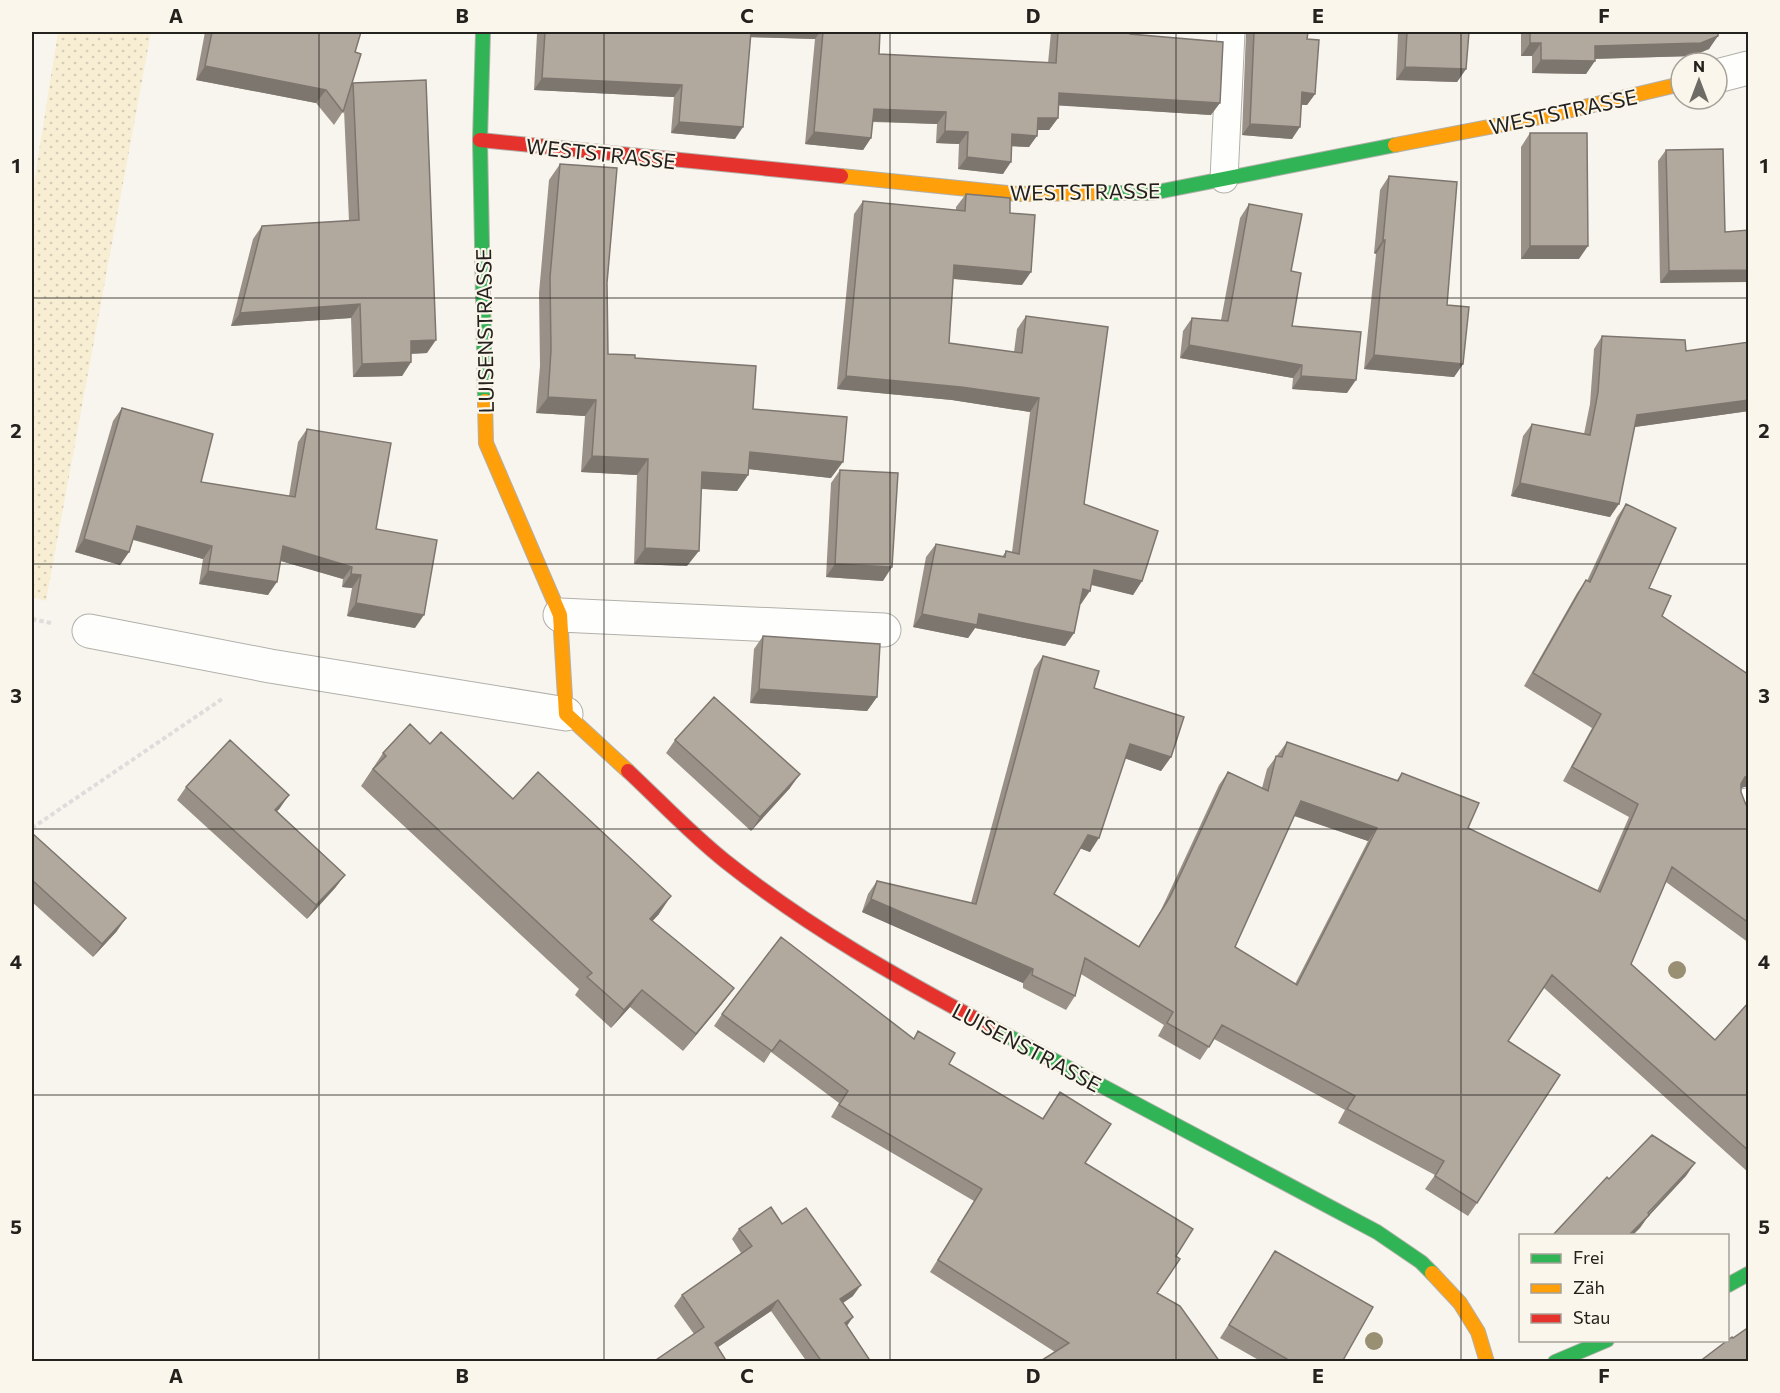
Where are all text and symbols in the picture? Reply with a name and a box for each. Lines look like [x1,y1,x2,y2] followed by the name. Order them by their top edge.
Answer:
[169,3,183,27] text: A
[455,3,469,27] text: B
[740,3,754,27] text: C
[1026,3,1040,27] text: D
[1312,3,1324,27] text: E
[1598,3,1610,27] text: F
[1669,51,1729,111] north arrow
[1693,56,1705,75] text: N
[1487,83,1639,139] street label: WESTSTRASSE
[525,133,677,173] street label: WESTSTRASSE
[11,153,21,177] text: 1
[1759,153,1769,177] text: 1
[1010,177,1160,205] street label: WESTSTRASSE
[470,248,498,414] street label: LUISENSTRASSE
[10,418,22,442] text: 2
[1758,418,1770,442] text: 2
[10,683,22,707] text: 3
[1758,683,1770,707] text: 3
[10,949,22,973] text: 4
[1758,949,1770,973] text: 4
[948,997,1106,1097] street label: LUISENSTRASSE
[10,1214,22,1238] text: 5
[1758,1214,1770,1238] text: 5
[1519,1234,1729,1342] legend
[1573,1246,1604,1268] text: Frei
[1573,1276,1605,1298] text: Zäh
[1573,1306,1610,1328] text: Stau
[169,1363,183,1387] text: A
[455,1363,469,1387] text: B
[740,1363,754,1387] text: C
[1026,1363,1040,1387] text: D
[1312,1363,1324,1387] text: E
[1598,1363,1610,1387] text: F

